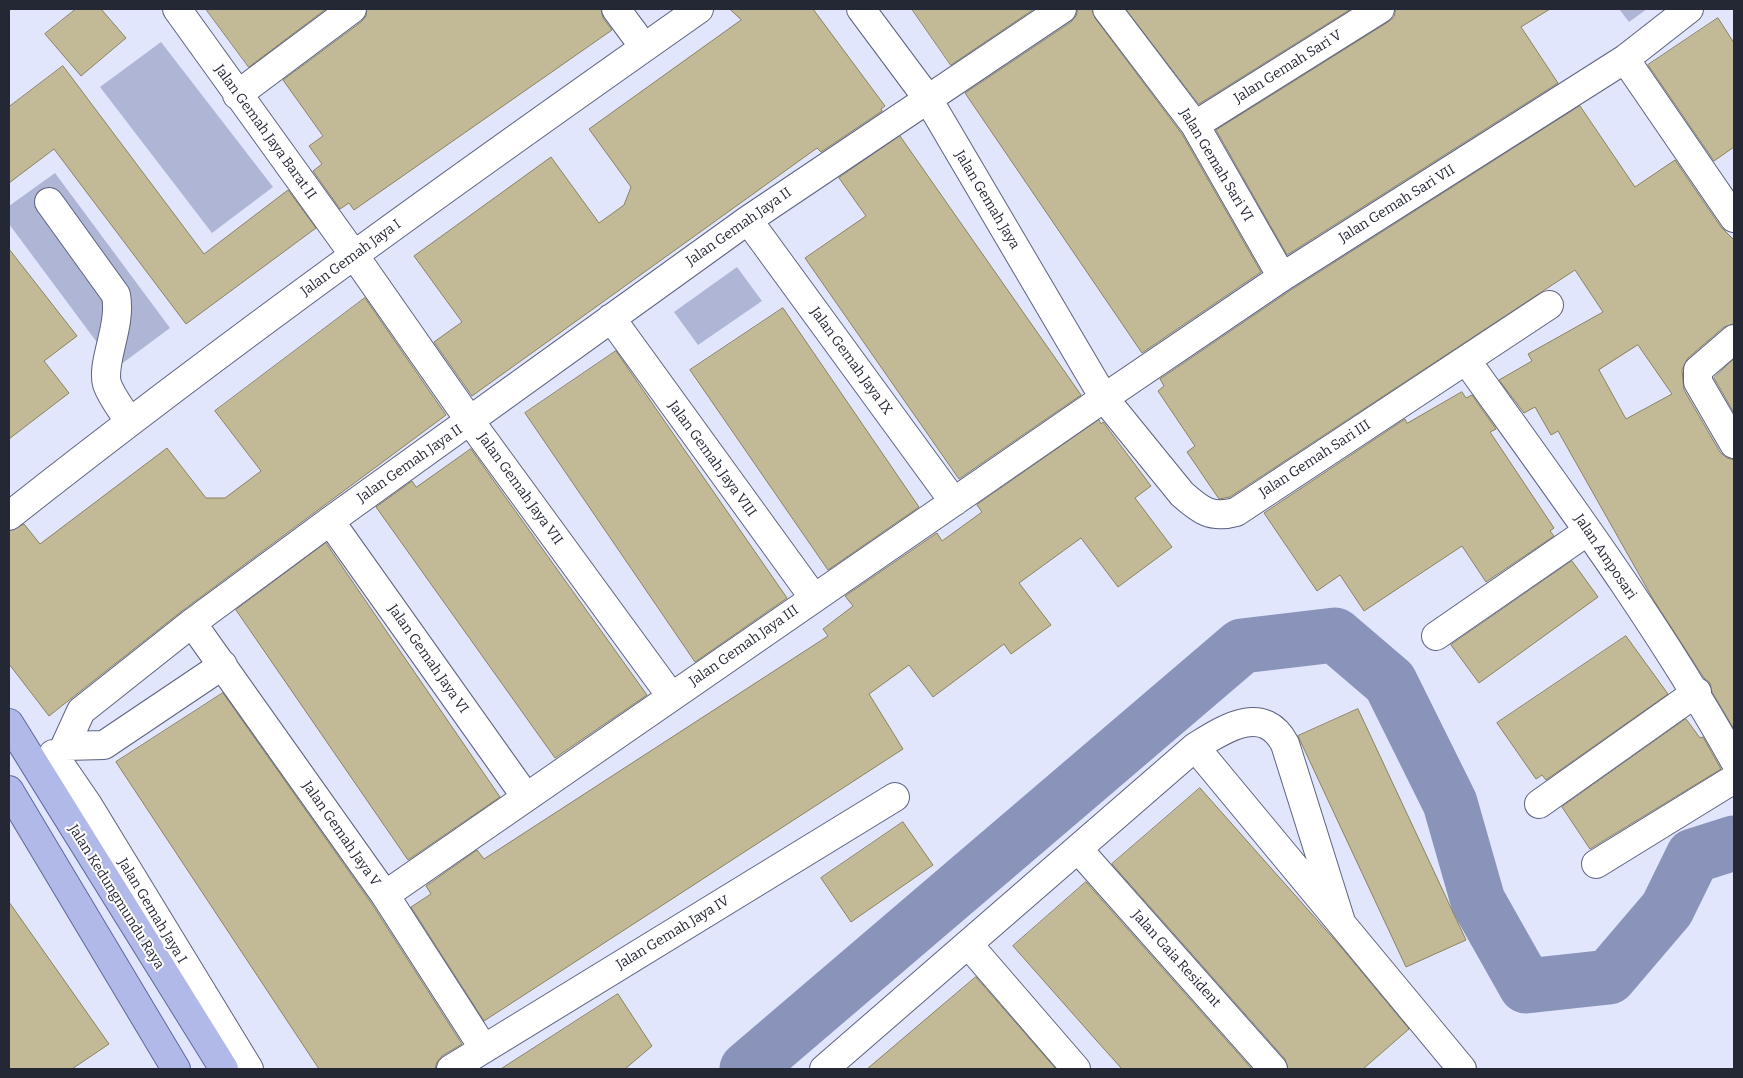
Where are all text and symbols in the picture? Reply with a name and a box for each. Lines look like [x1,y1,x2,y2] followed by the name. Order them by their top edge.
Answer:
[1231,27,1345,107] street label: Jalan Gemah Sari V
[211,61,319,203] street label: Jalan Gemah Jaya Barat II
[1176,106,1256,224] street label: Jalan Gemah Sari VI
[951,148,1023,252] street label: Jalan Gemah Jaya
[1336,161,1458,247] street label: Jalan Gemah Sari VII
[683,184,795,270] street label: Jalan Gemah Jaya II
[298,216,404,300] street label: Jalan Gemah Jaya I
[806,304,896,418] street label: Jalan Gemah Jaya IX
[664,398,760,520] street label: Jalan Gemah Jaya VIII
[1256,417,1374,501] street label: Jalan Gemah Sari III
[354,421,466,507] street label: Jalan Gemah Jaya II
[474,430,566,548] street label: Jalan Gemah Jaya VII
[1570,511,1640,603] street label: Jalan Amposari
[384,601,472,717] street label: Jalan Gemah Jaya VI
[686,602,802,690] street label: Jalan Gemah Jaya III
[298,778,384,890] street label: Jalan Gemah Jaya V
[65,822,167,972] street label: Jalan Kedungmundu Raya
[114,855,190,967] street label: Jalan Gemah Jaya I
[613,893,733,973] street label: Jalan Gemah Jaya IV
[1128,907,1224,1011] street label: Jalan Gaia Resident

